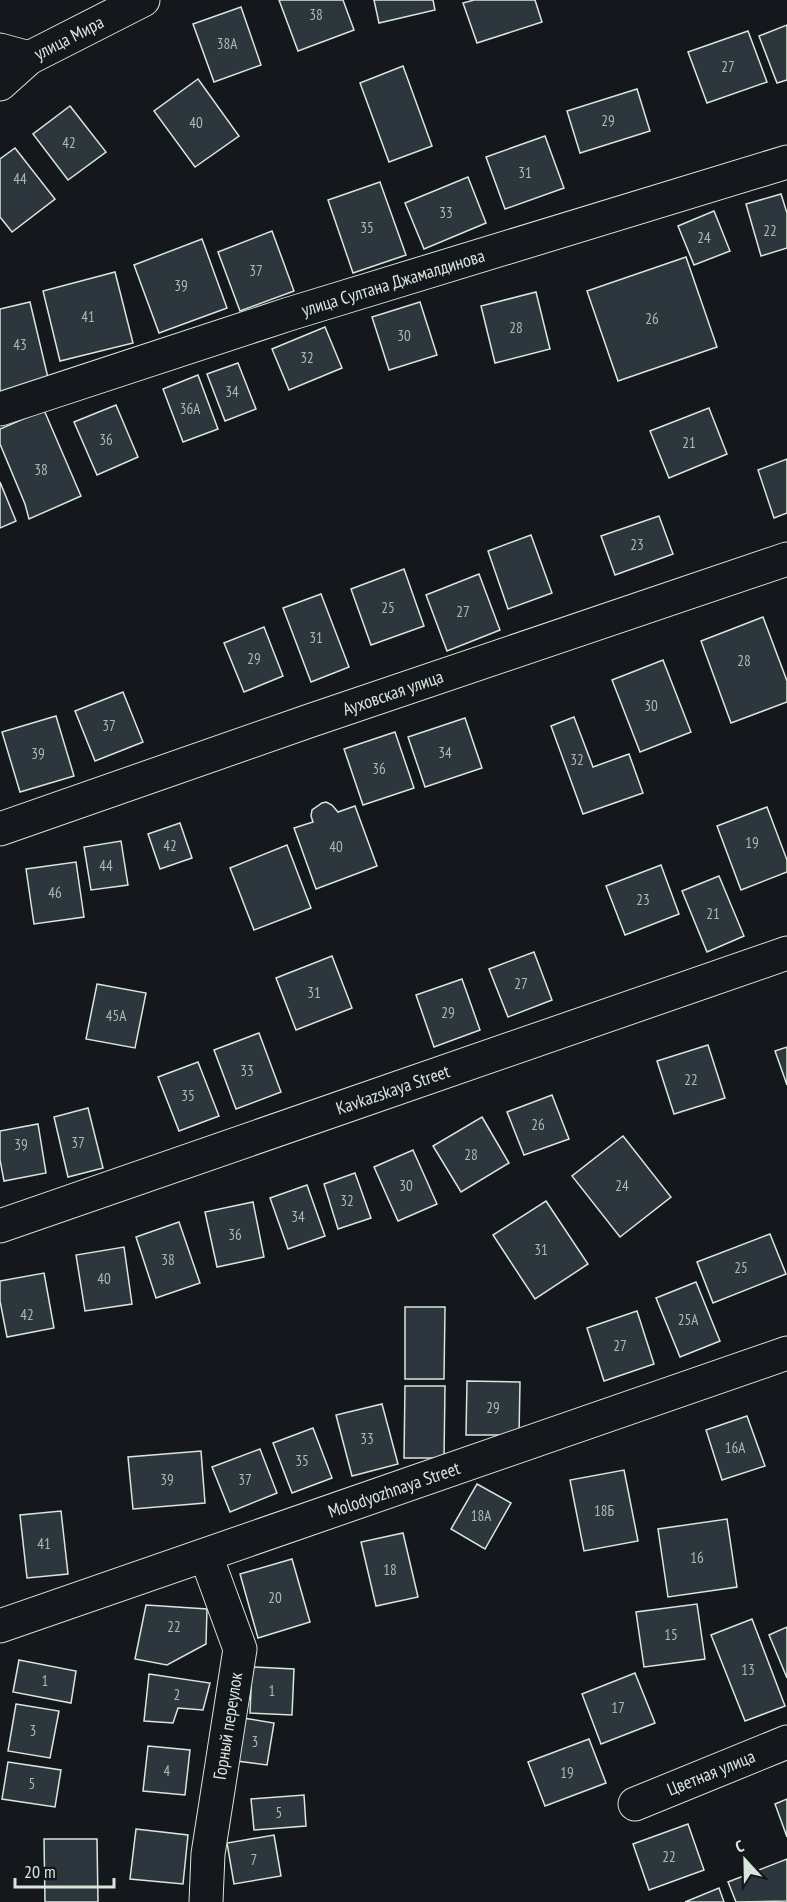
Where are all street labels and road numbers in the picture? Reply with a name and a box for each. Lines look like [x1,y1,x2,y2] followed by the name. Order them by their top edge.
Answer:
[30,10,107,65] street label: улица Мира
[298,244,487,321] street label: улица Султана Джамалдинова
[339,665,446,721] street label: Ауховская улица
[333,1059,453,1120] street label: Kavkazskaya Street
[325,1456,463,1523] street label: Molodyozhnaya Street
[208,1671,247,1781] street label: Горный переулок
[663,1744,758,1801] street label: Цветная улица

